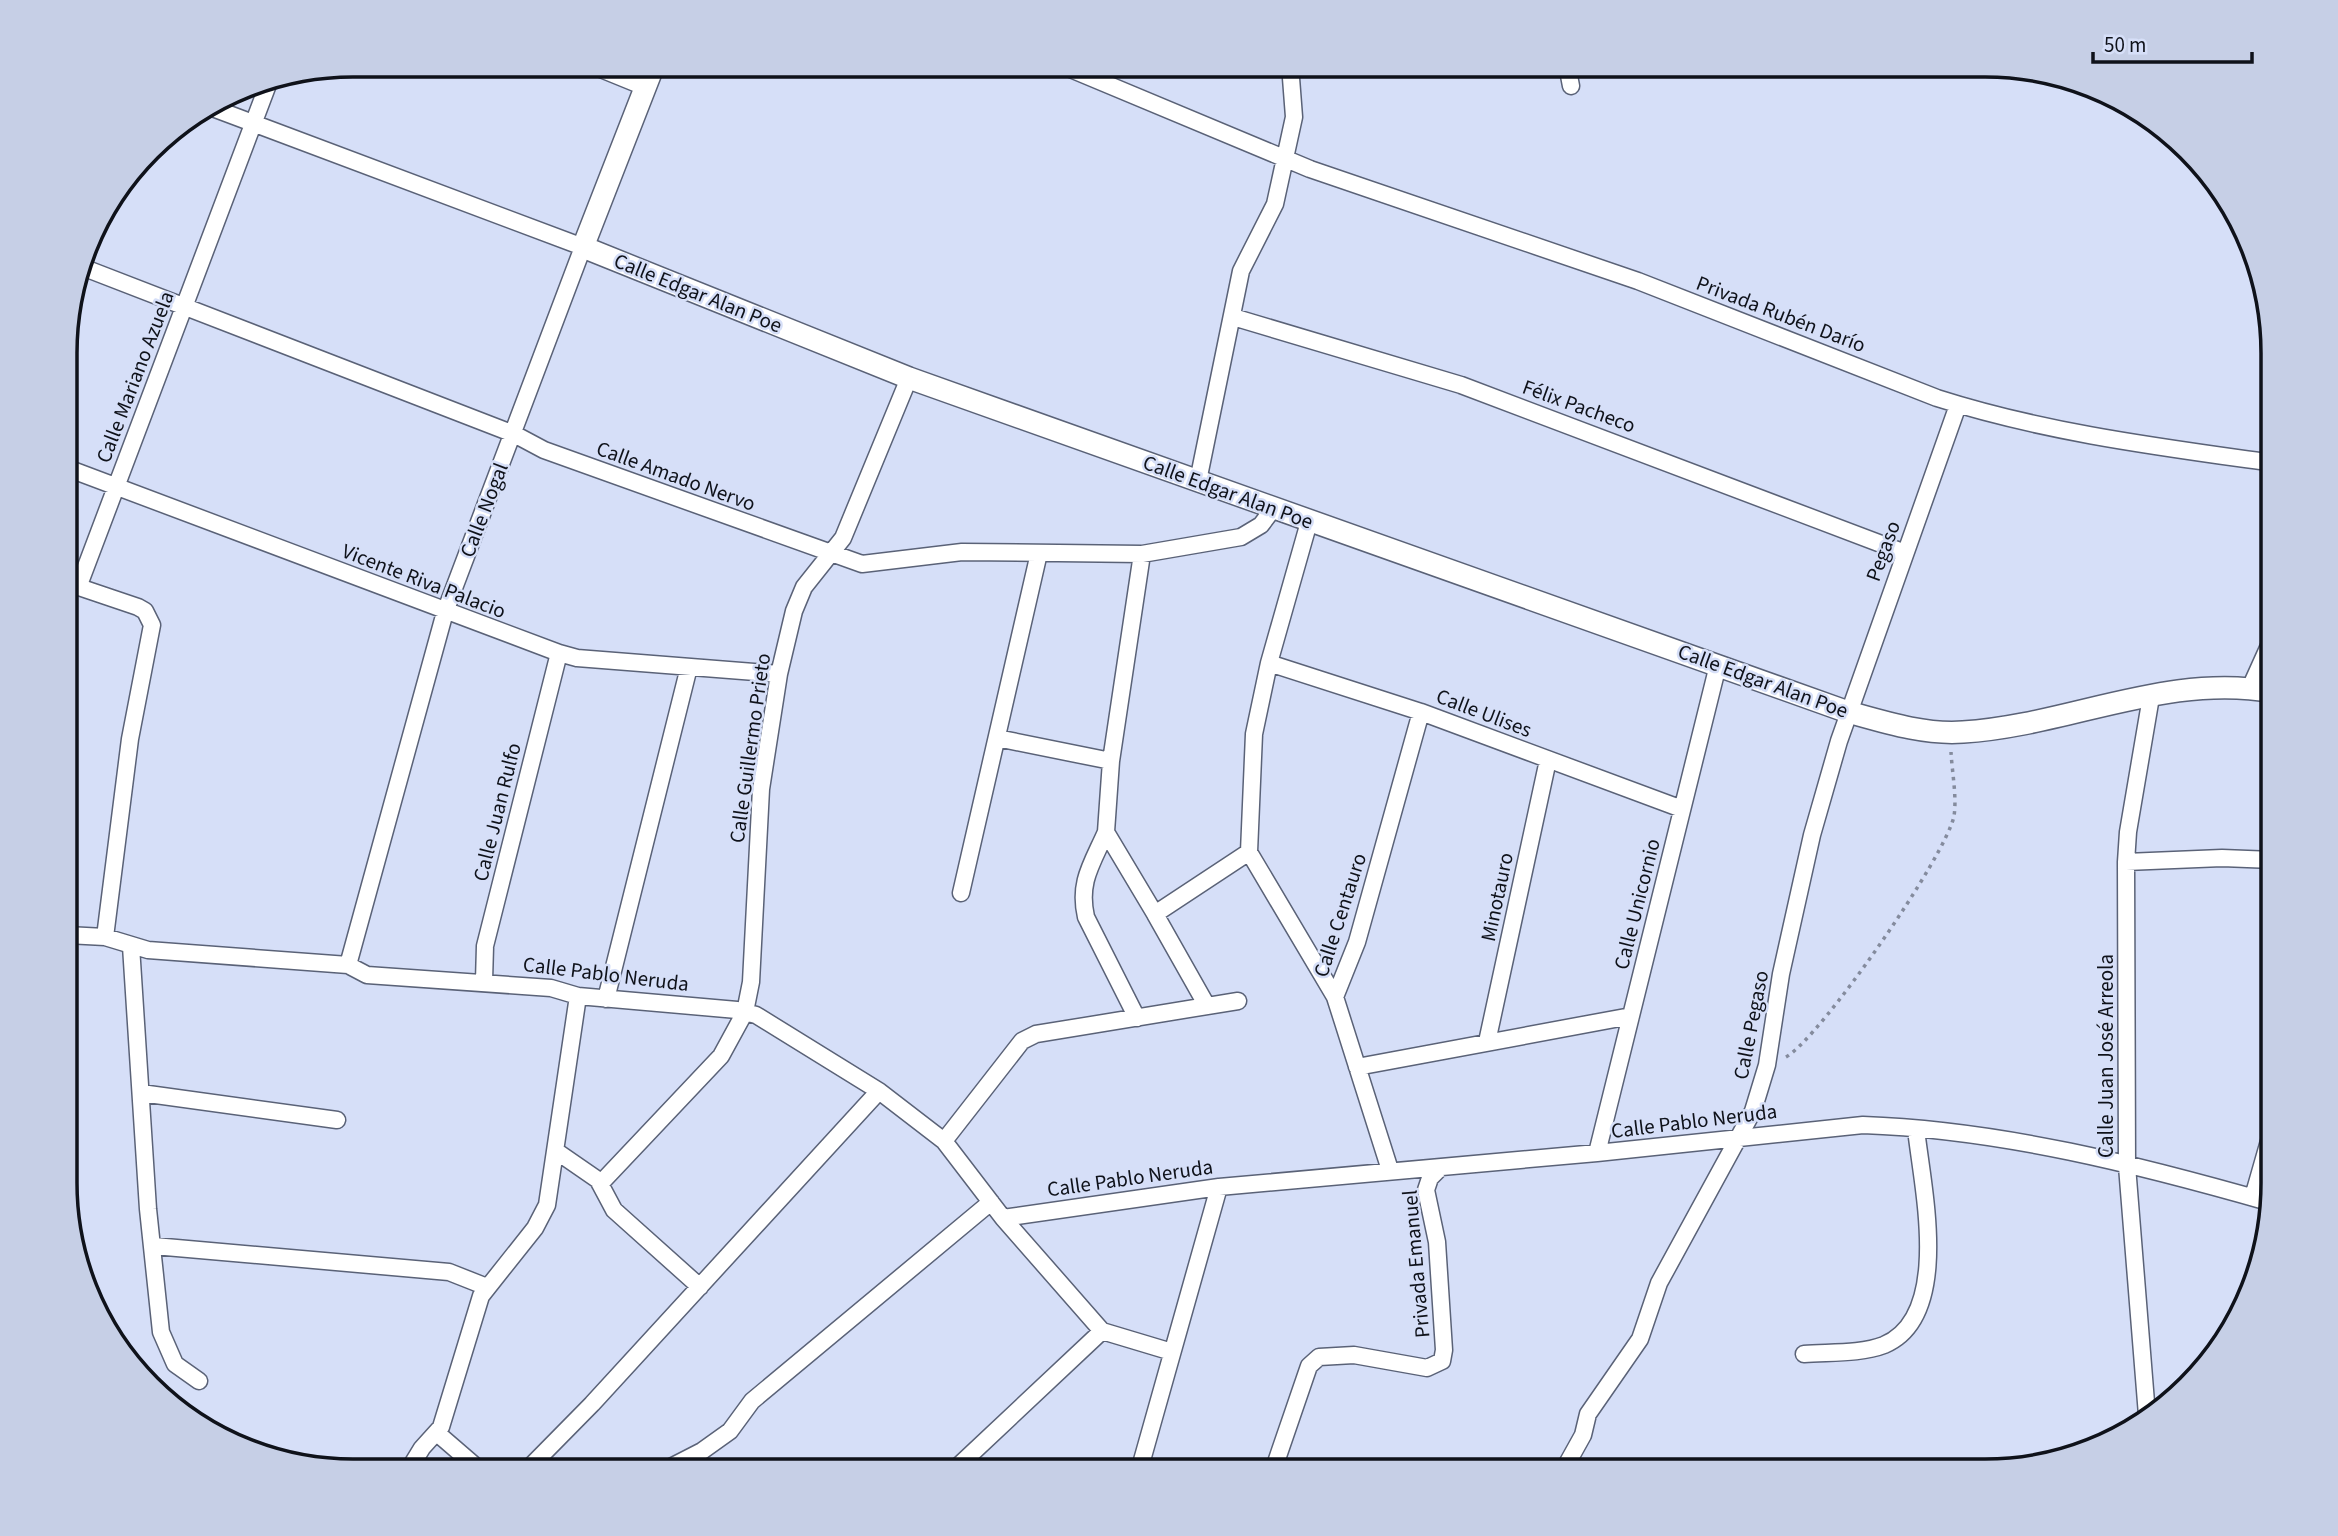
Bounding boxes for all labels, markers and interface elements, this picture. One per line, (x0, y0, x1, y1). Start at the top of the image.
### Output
scale bar (2093, 21, 2252, 65)
text: 50 m (2104, 30, 2146, 60)
street label: Calle Edgar Alan Poe (609, 246, 787, 340)
street label: Privada Rubén Darío (1692, 268, 1870, 360)
street label: Calle Mariano Azuela (88, 287, 182, 467)
street label: Félix Pacheco (1518, 372, 1640, 440)
street label: Calle Amado Nervo (592, 433, 760, 519)
street label: Calle Edgar Alan Poe (1139, 447, 1317, 537)
street label: Calle Nogal (452, 458, 516, 562)
street label: Pegaso (1858, 516, 1908, 586)
street label: Vicente Riva Palacio (338, 536, 510, 626)
street label: Calle Edgar Alan Poe (1674, 636, 1852, 726)
street label: Calle Guillermo Prieto (722, 651, 778, 845)
street label: Calle Ulises (1432, 681, 1536, 745)
street label: Calle Juan Rulfo (465, 740, 529, 884)
street label: Calle Unicornio (1606, 835, 1668, 973)
street label: Calle Centauro (1306, 849, 1374, 981)
street label: Minotauro (1473, 850, 1521, 944)
street label: Calle Pablo Neruda (521, 949, 691, 999)
street label: Calle Juan José Arreola (2091, 954, 2121, 1158)
street label: Calle Pegaso (1726, 968, 1776, 1082)
street label: Calle Pablo Neruda (1609, 1096, 1779, 1146)
street label: Calle Pablo Neruda (1045, 1152, 1215, 1204)
street label: Privada Emanuel (1395, 1189, 1437, 1339)

